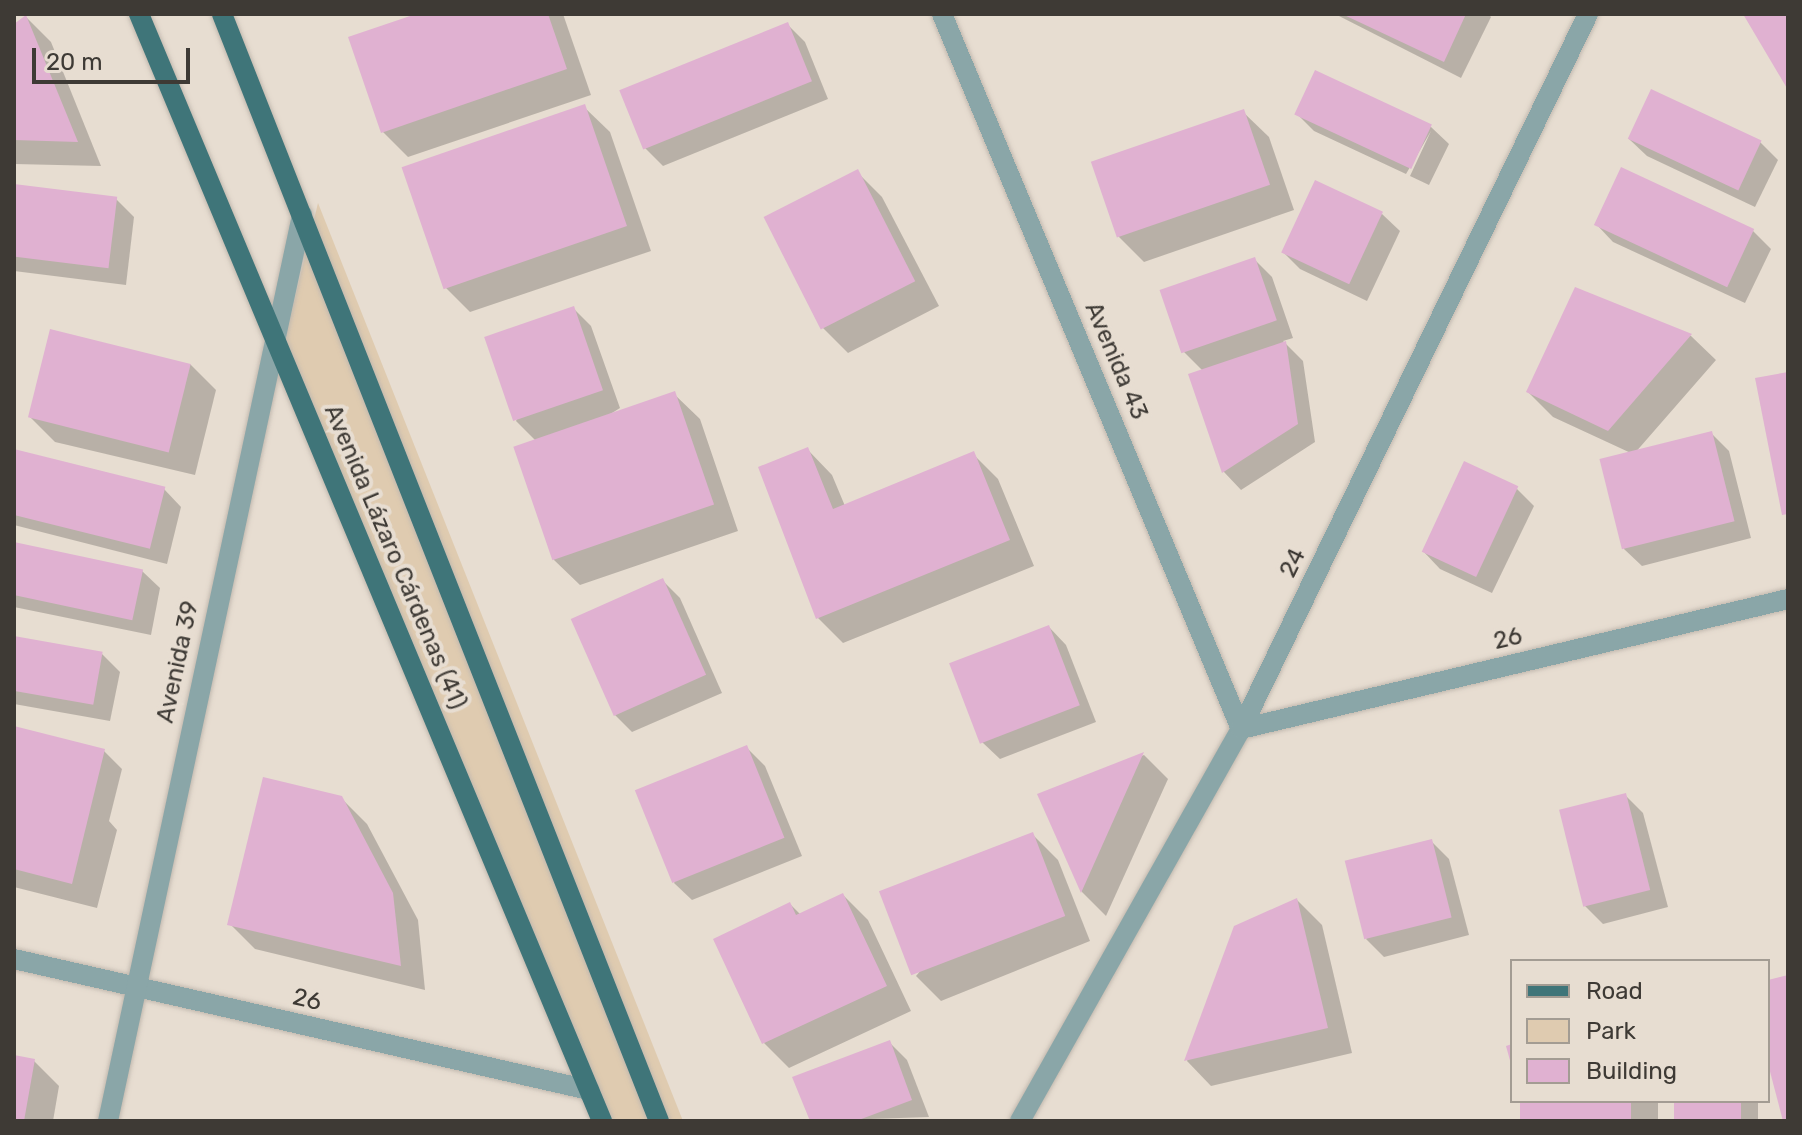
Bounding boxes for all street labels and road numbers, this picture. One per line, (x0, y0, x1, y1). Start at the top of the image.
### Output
street label: Avenida 43 (1078, 298, 1154, 424)
street label: Avenida Lázaro Cárdenas (41) (318, 400, 472, 714)
street label: 24 (1274, 544, 1312, 582)
street label: Avenida 39 (151, 598, 205, 726)
street label: 26 (1491, 622, 1525, 656)
street label: 26 (290, 983, 324, 1017)

